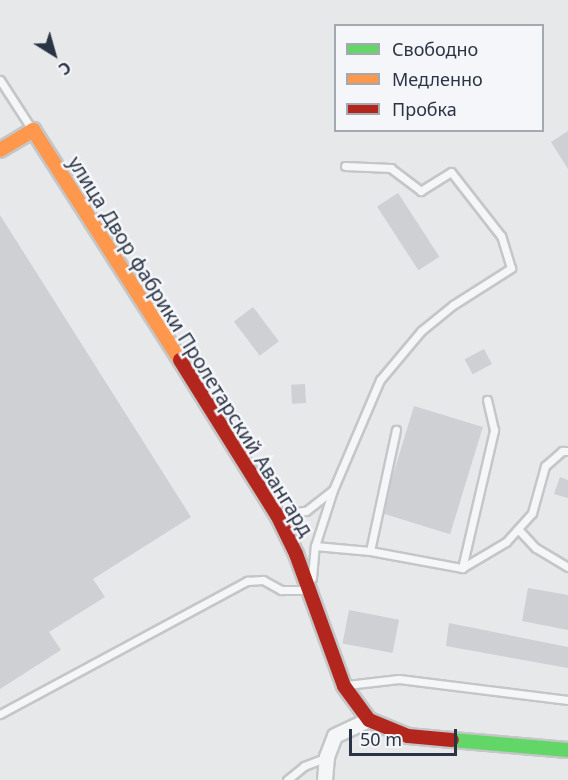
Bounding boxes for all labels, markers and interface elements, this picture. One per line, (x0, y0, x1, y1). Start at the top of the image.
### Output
north arrow (24, 24, 84, 84)
legend (334, 24, 544, 132)
text: Свободно (392, 37, 478, 61)
text: С (54, 56, 76, 80)
text: Медленно (392, 67, 483, 91)
text: Пробка (392, 97, 457, 121)
street label: улица Двор фабрики Пролетарский Авангард (63, 152, 319, 540)
scale bar (352, 717, 460, 755)
text: 50 m (360, 727, 402, 751)

